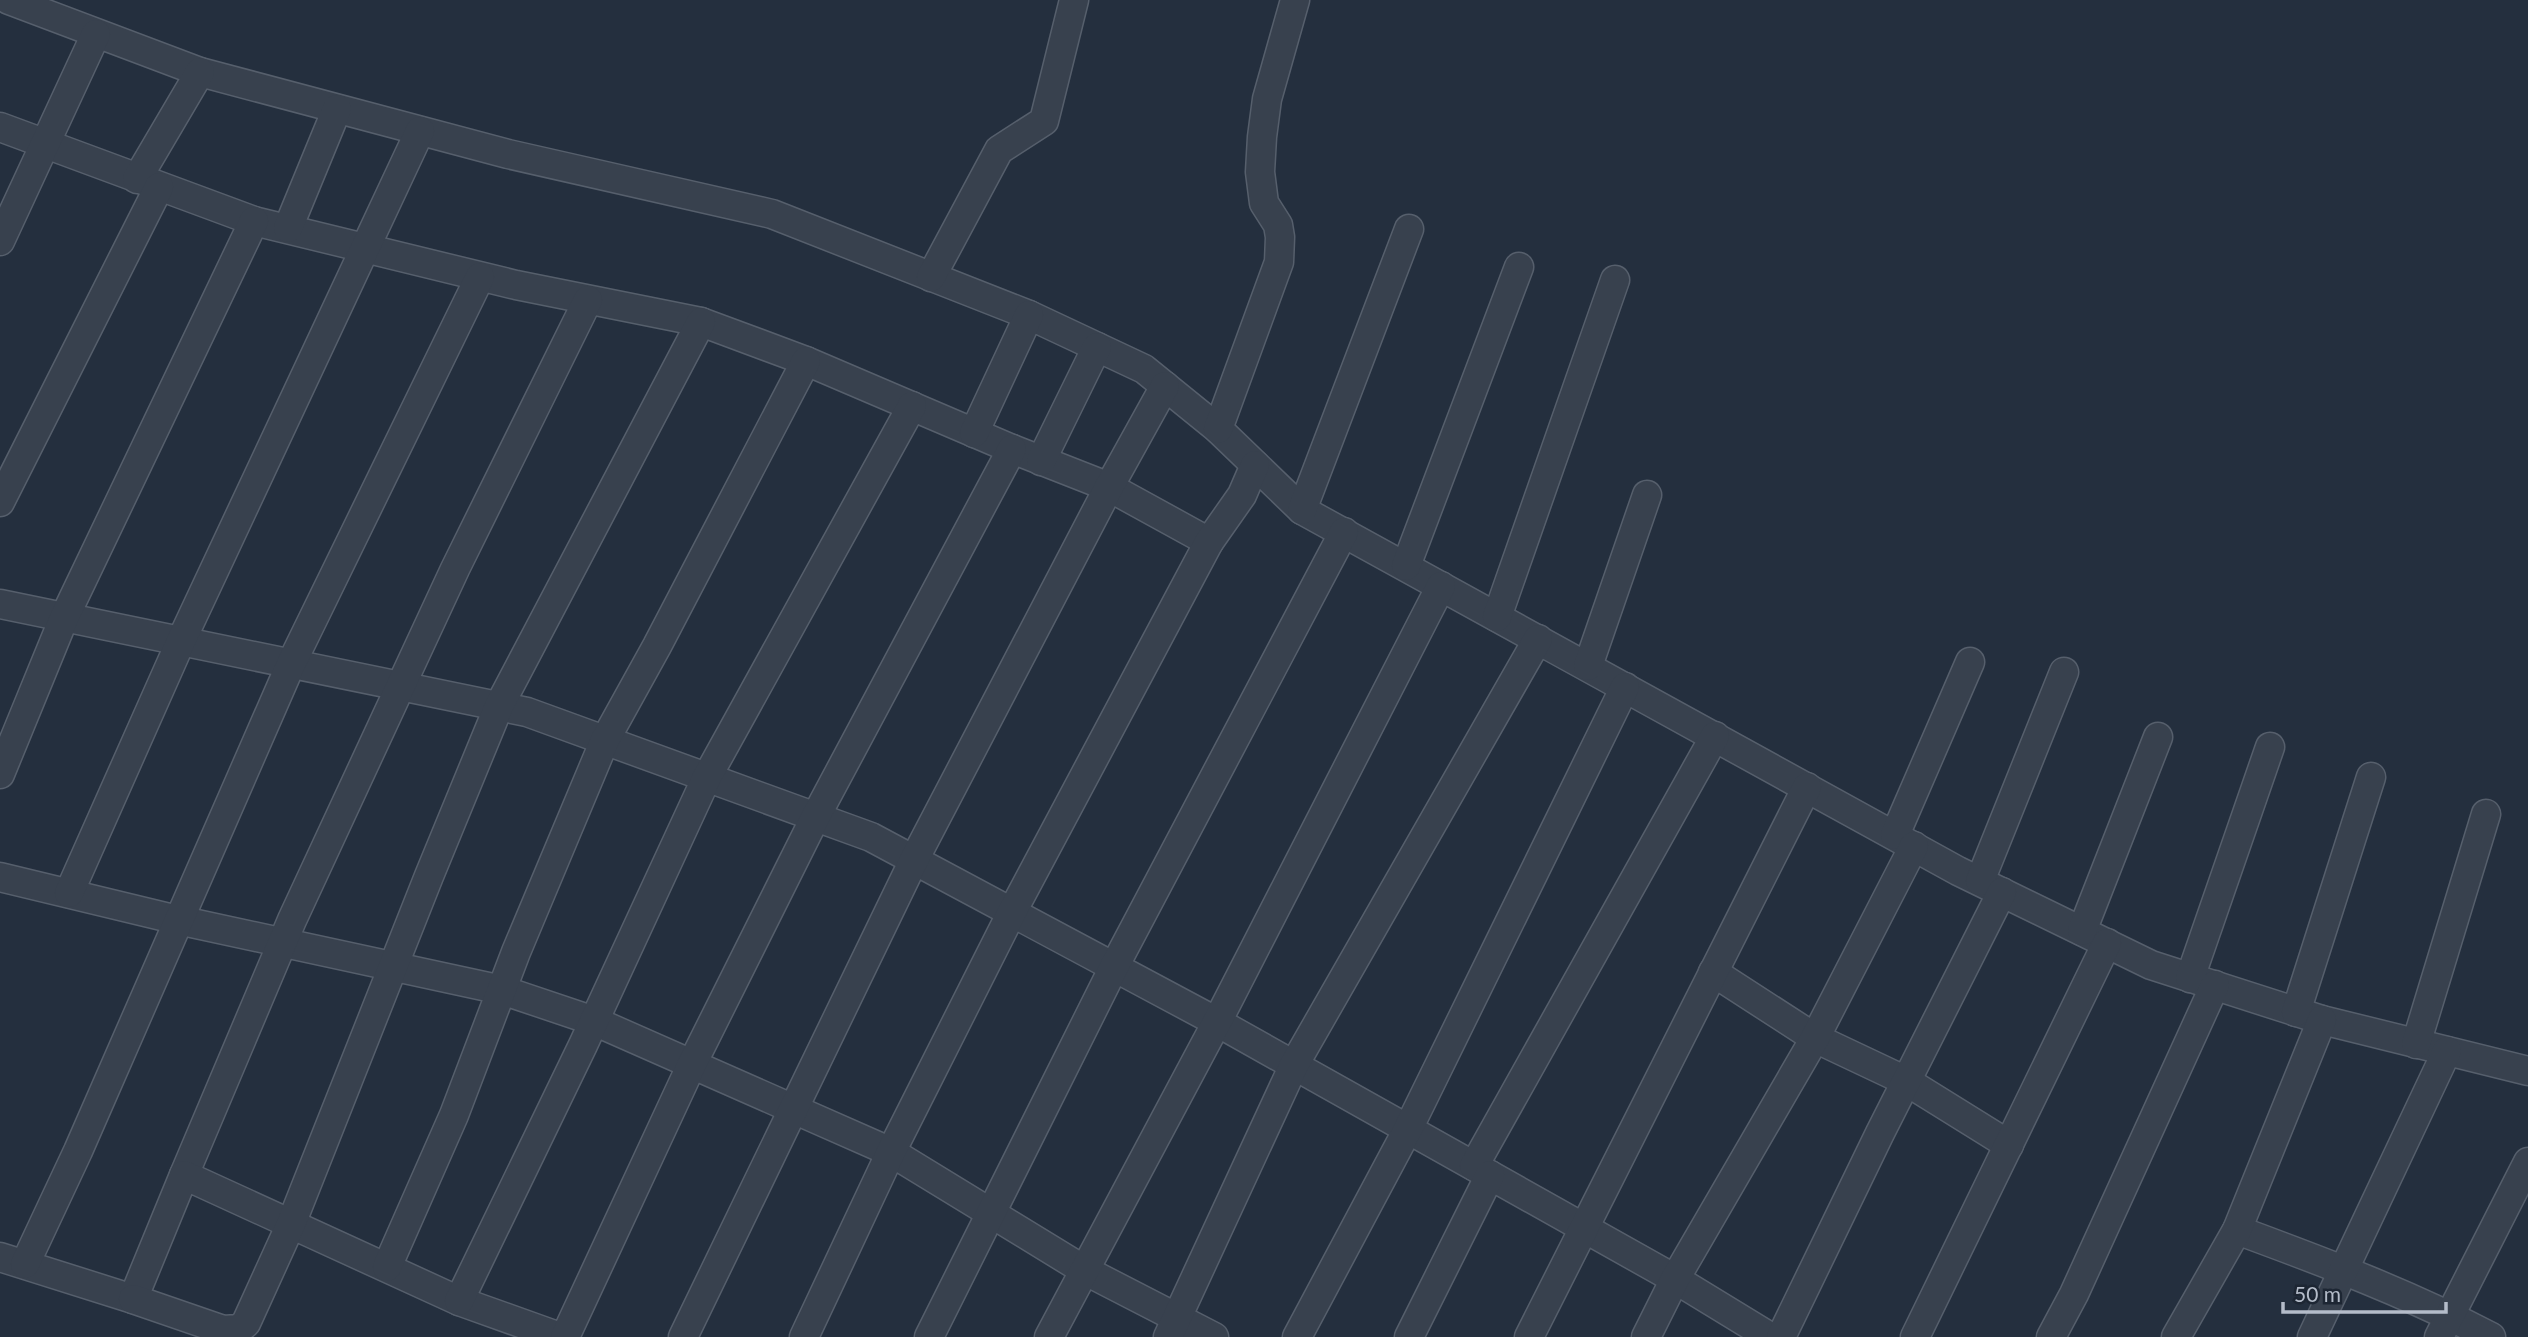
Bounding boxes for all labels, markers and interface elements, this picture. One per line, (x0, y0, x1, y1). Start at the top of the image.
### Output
scale bar (2283, 1270, 2446, 1314)
text: 50 m (2294, 1281, 2341, 1306)

